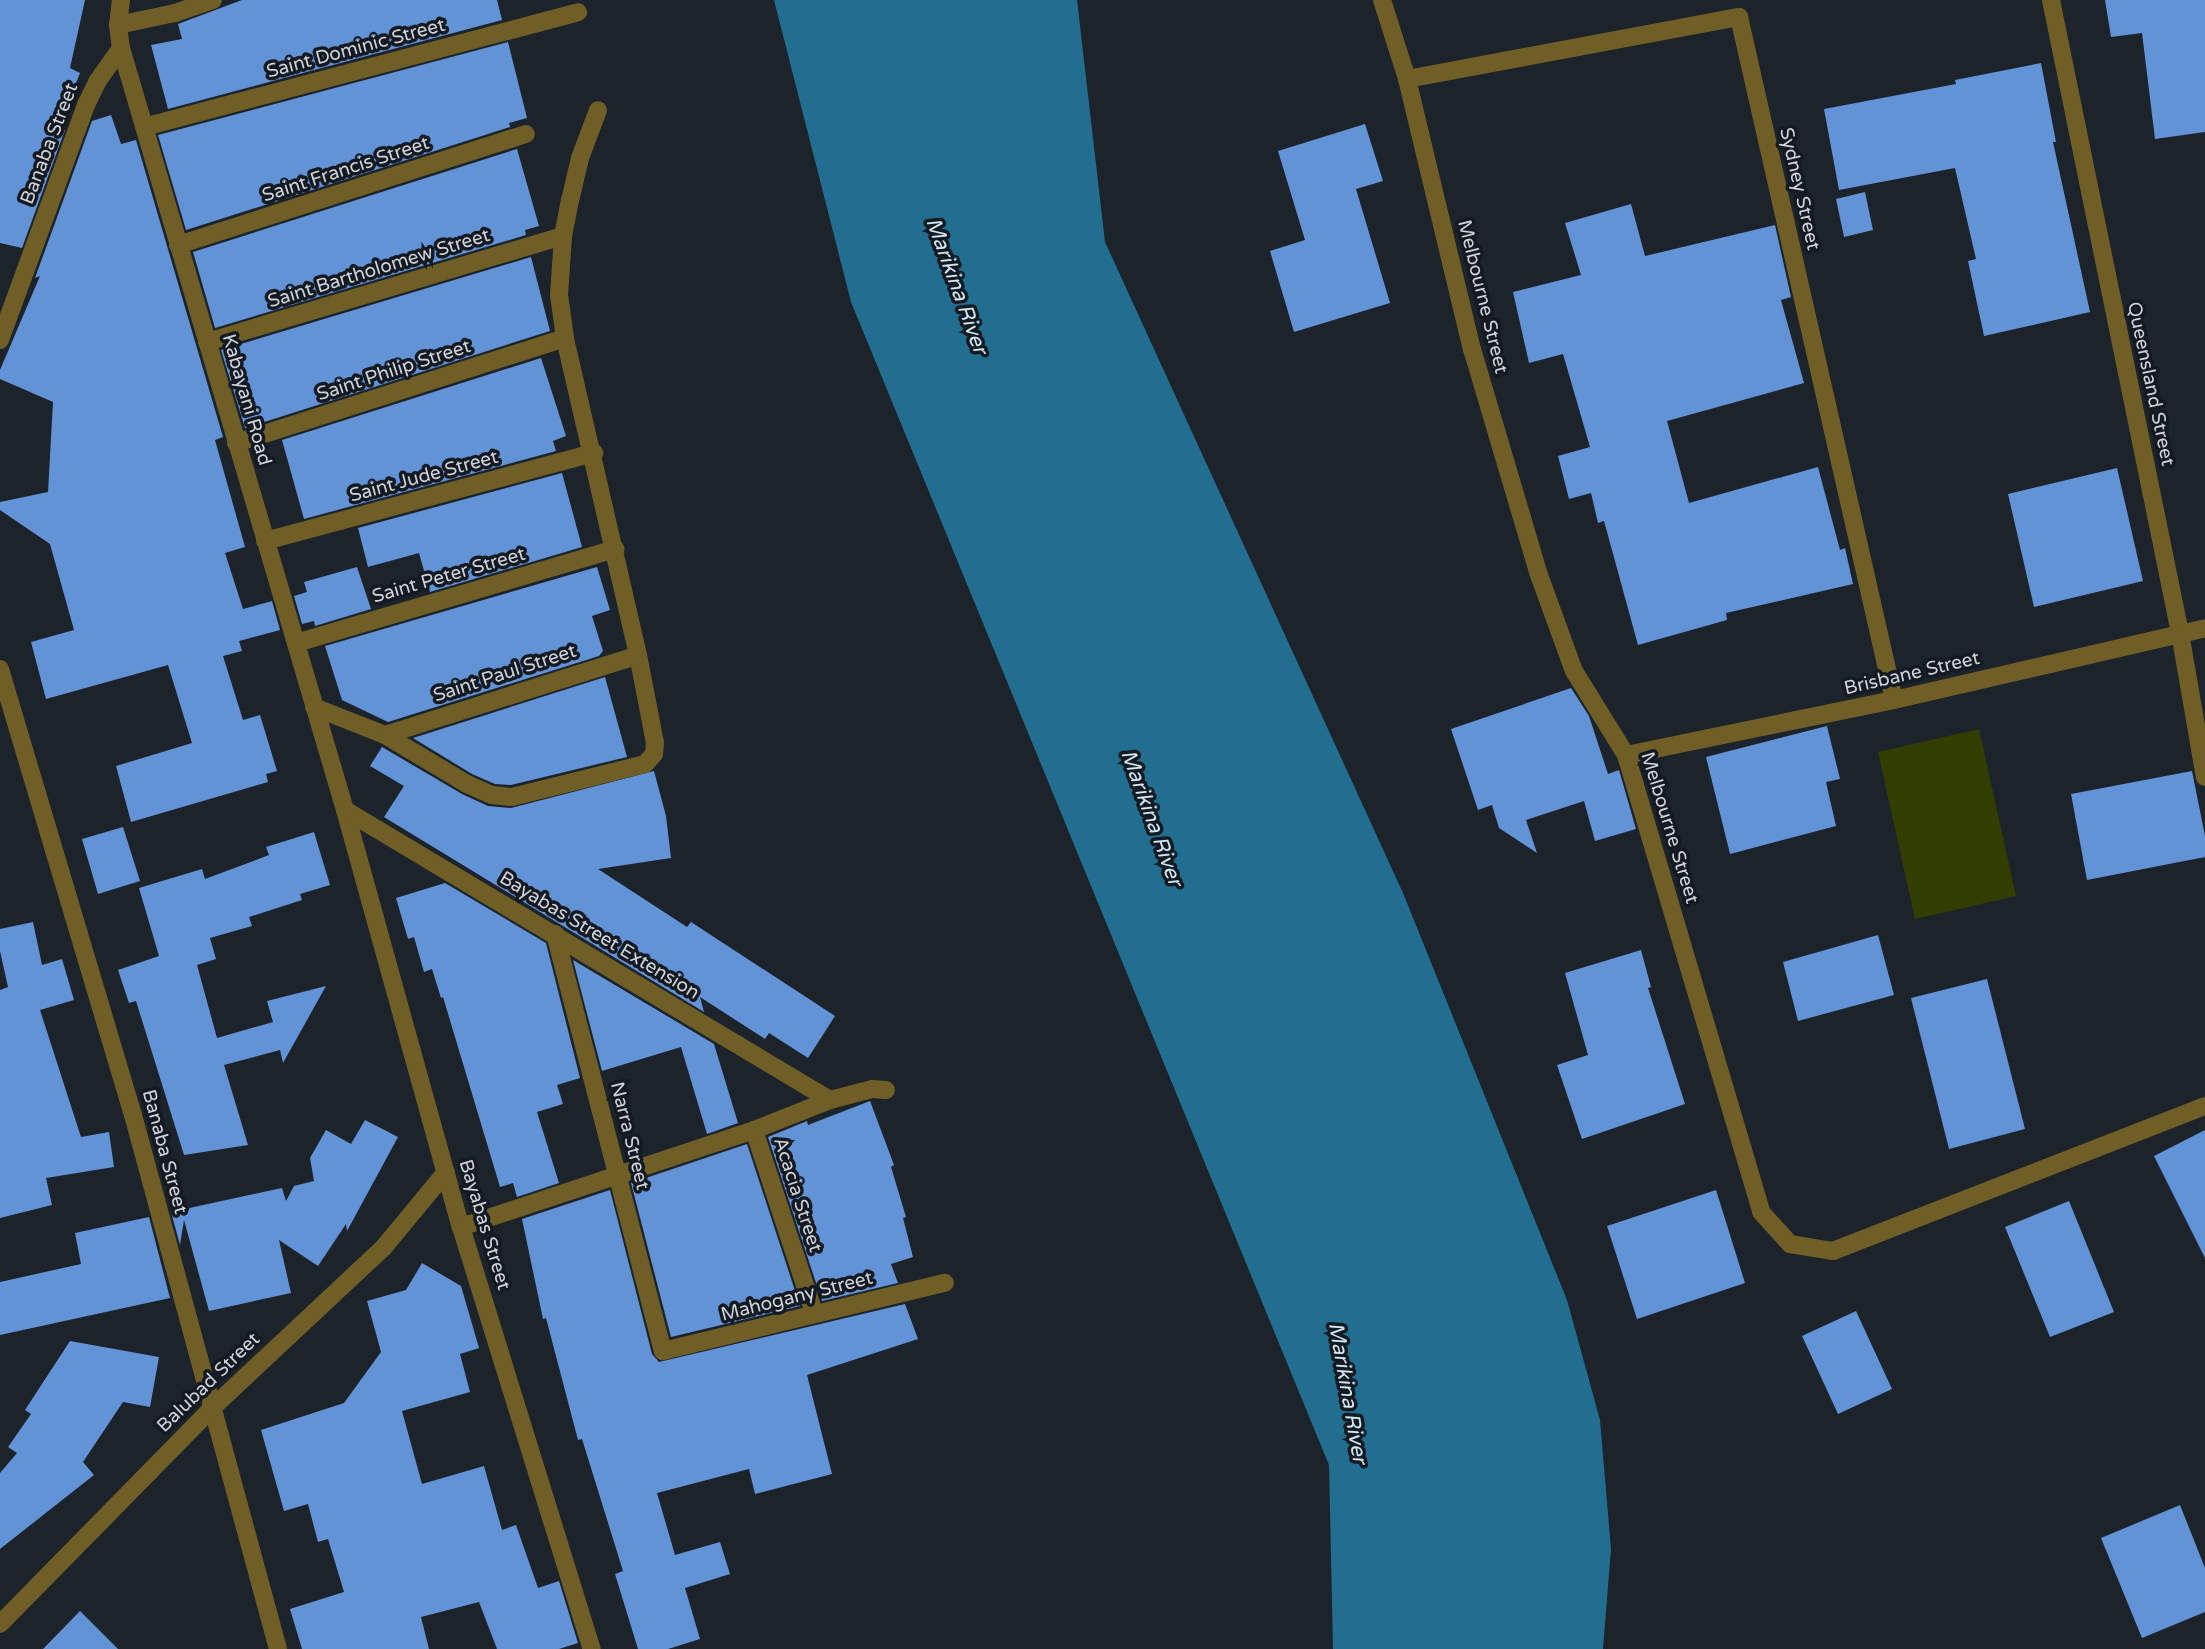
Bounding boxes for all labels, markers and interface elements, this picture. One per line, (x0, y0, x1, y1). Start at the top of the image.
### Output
street label: Saint Dominic Street (264, 14, 448, 84)
street label: Banaba Street (16, 80, 84, 208)
street label: Sydney Street (1774, 126, 1824, 252)
street label: Saint Francis Street (260, 132, 432, 208)
water label: Marikina River (920, 214, 992, 358)
street label: Melbourne Street (1452, 218, 1512, 376)
street label: Saint Bartholomew Street (265, 224, 493, 314)
street label: Queensland Street (2121, 300, 2179, 468)
street label: Kabayani Road (216, 332, 276, 468)
street label: Saint Philip Street (314, 335, 474, 407)
street label: Saint Jude Street (347, 446, 501, 508)
street label: Saint Peter Street (370, 543, 528, 609)
street label: Saint Paul Street (431, 640, 579, 708)
street label: Brisbane Street (1842, 647, 1982, 701)
water label: Marikina River (1115, 746, 1187, 890)
street label: Melbourne Street (1635, 749, 1703, 907)
street label: Bayabas Street Extension (495, 867, 703, 1005)
street label: Narra Street (605, 1080, 653, 1192)
street label: Banaba Street (136, 1087, 192, 1217)
street label: Acacia Street (768, 1135, 826, 1255)
street label: Bayabas Street (453, 1157, 515, 1293)
street label: Mahogany Street (719, 1267, 875, 1327)
water label: Marikina River (1322, 1320, 1372, 1466)
street label: Balubad Street (153, 1328, 265, 1438)

